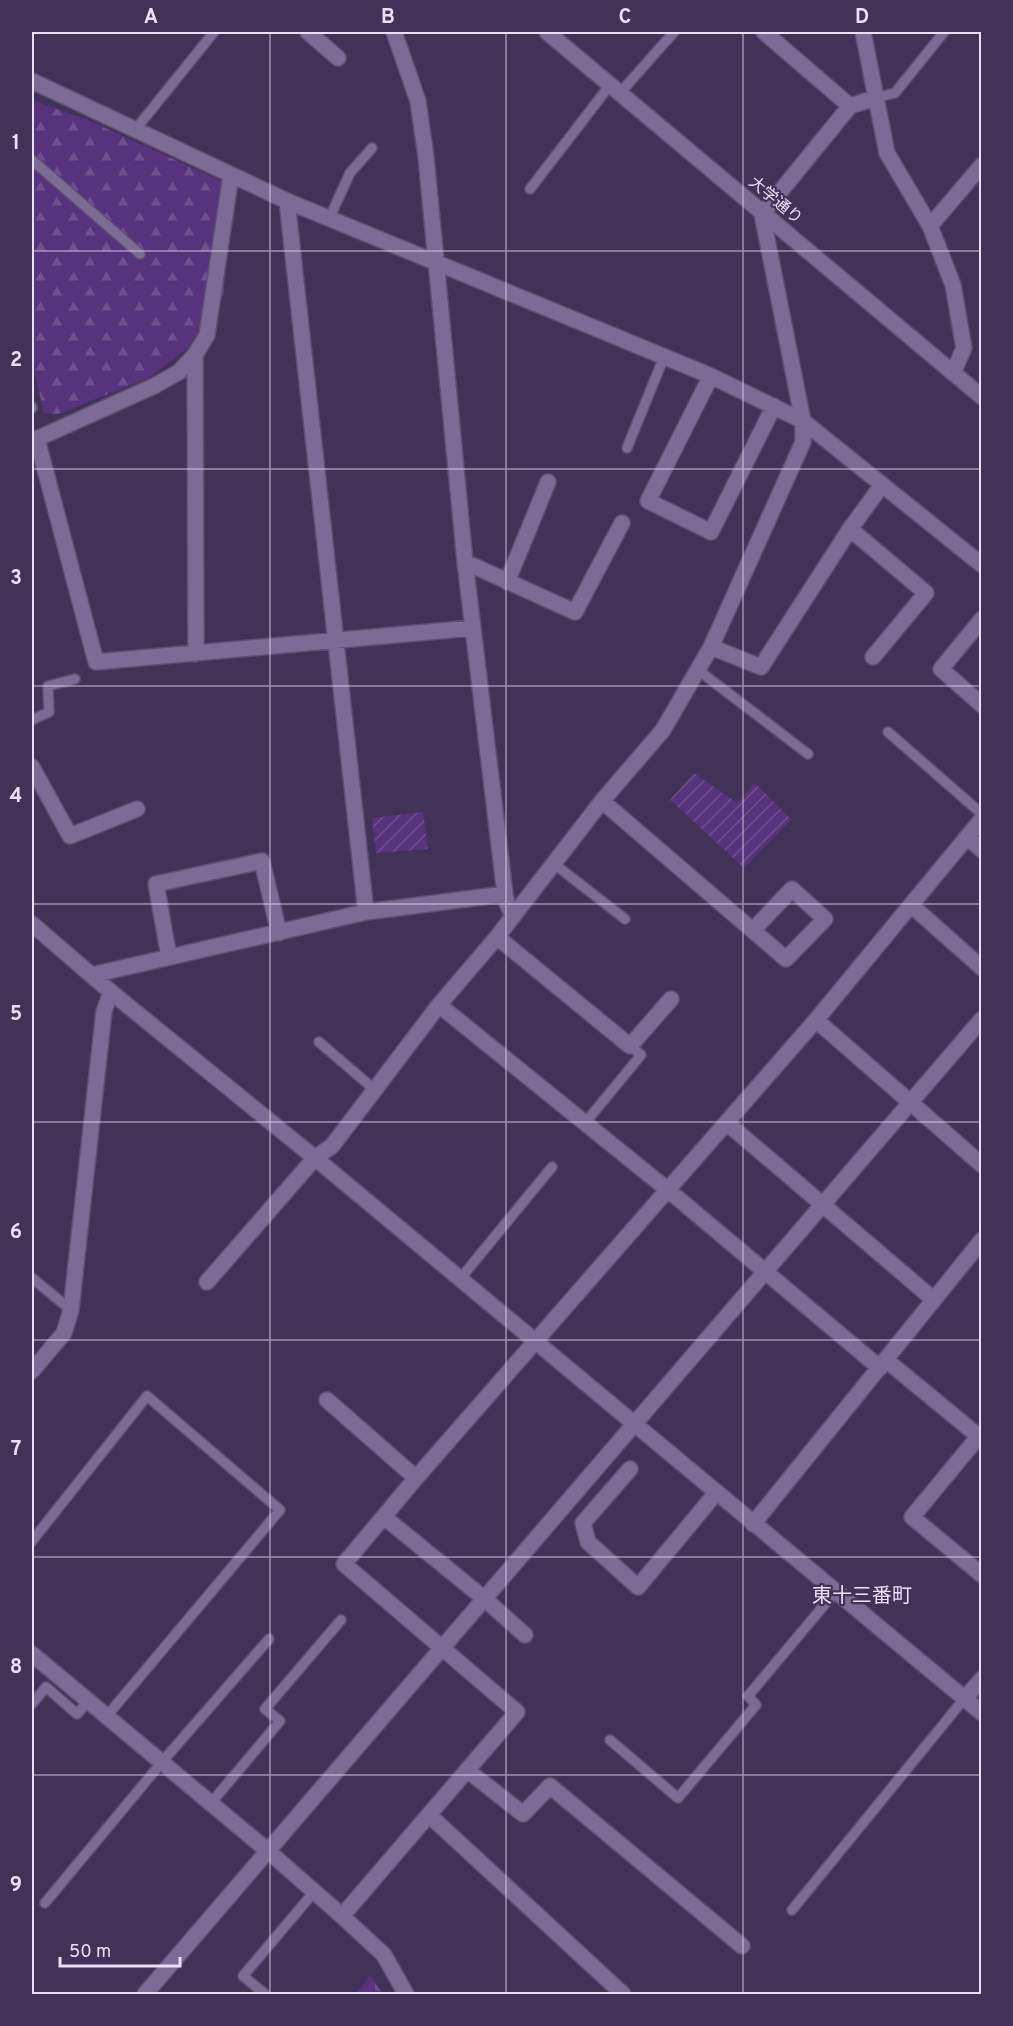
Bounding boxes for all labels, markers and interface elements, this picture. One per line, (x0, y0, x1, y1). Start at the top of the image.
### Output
text: A (144, 5, 158, 31)
text: B (381, 5, 395, 31)
text: C (619, 5, 631, 31)
text: D (855, 5, 869, 31)
text: 1 (12, 131, 20, 157)
street label: 大学通り (744, 173, 806, 229)
text: 2 (10, 348, 22, 374)
text: 3 (10, 566, 22, 592)
text: 4 (10, 784, 22, 810)
text: 5 (10, 1002, 22, 1028)
text: 6 (10, 1220, 22, 1246)
text: 7 (11, 1437, 21, 1463)
district label: 東十三番町 (812, 1584, 912, 1610)
text: 8 (10, 1655, 22, 1681)
text: 9 (10, 1873, 22, 1899)
scale bar (60, 1930, 180, 1968)
text: 50 m (69, 1941, 111, 1964)

